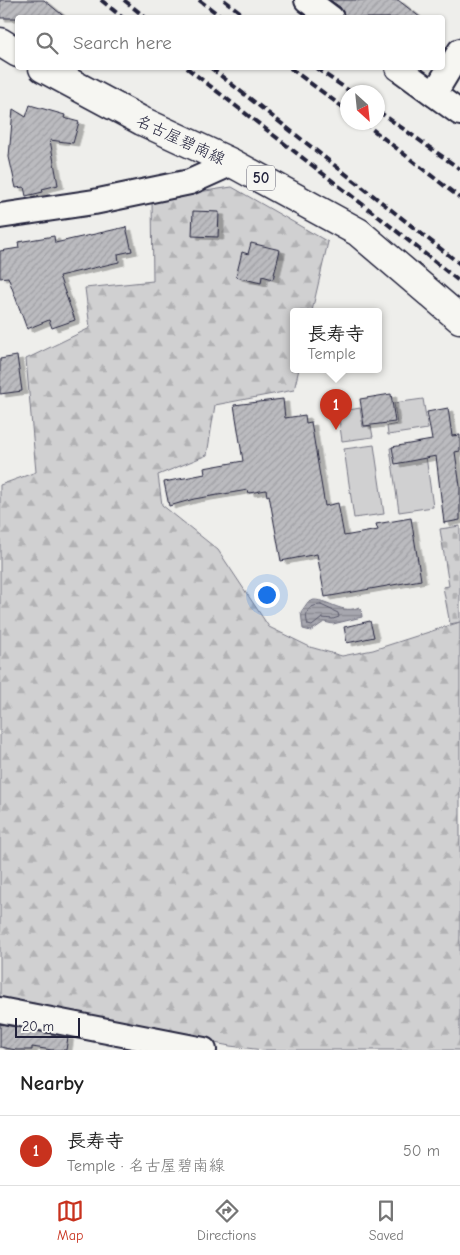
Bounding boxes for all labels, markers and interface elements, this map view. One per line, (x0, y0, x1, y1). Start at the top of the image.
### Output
search box (15, 15, 445, 70)
icon: search (33, 29, 61, 57)
text: Search here (73, 32, 172, 54)
north arrow (340, 85, 385, 130)
street label: 名古屋碧南線 (133, 111, 228, 168)
road number: 50 (247, 166, 275, 190)
popup (290, 308, 382, 373)
text: 長寿寺 (307, 323, 365, 345)
text: Temple (307, 345, 356, 363)
pin: 1 (320, 389, 352, 430)
your location (254, 582, 280, 608)
scale bar (15, 1015, 80, 1038)
text: 20 m (22, 1018, 54, 1035)
text: Nearby (20, 1071, 84, 1095)
text: 長寿寺 (67, 1130, 124, 1152)
text: 1 (33, 1142, 39, 1160)
text: 50 m (403, 1142, 440, 1160)
text: Temple · 名古屋碧南線 (67, 1157, 225, 1175)
tab: Map (56, 1197, 84, 1244)
tab: Directions (197, 1197, 256, 1244)
tab: Saved (369, 1197, 404, 1244)

